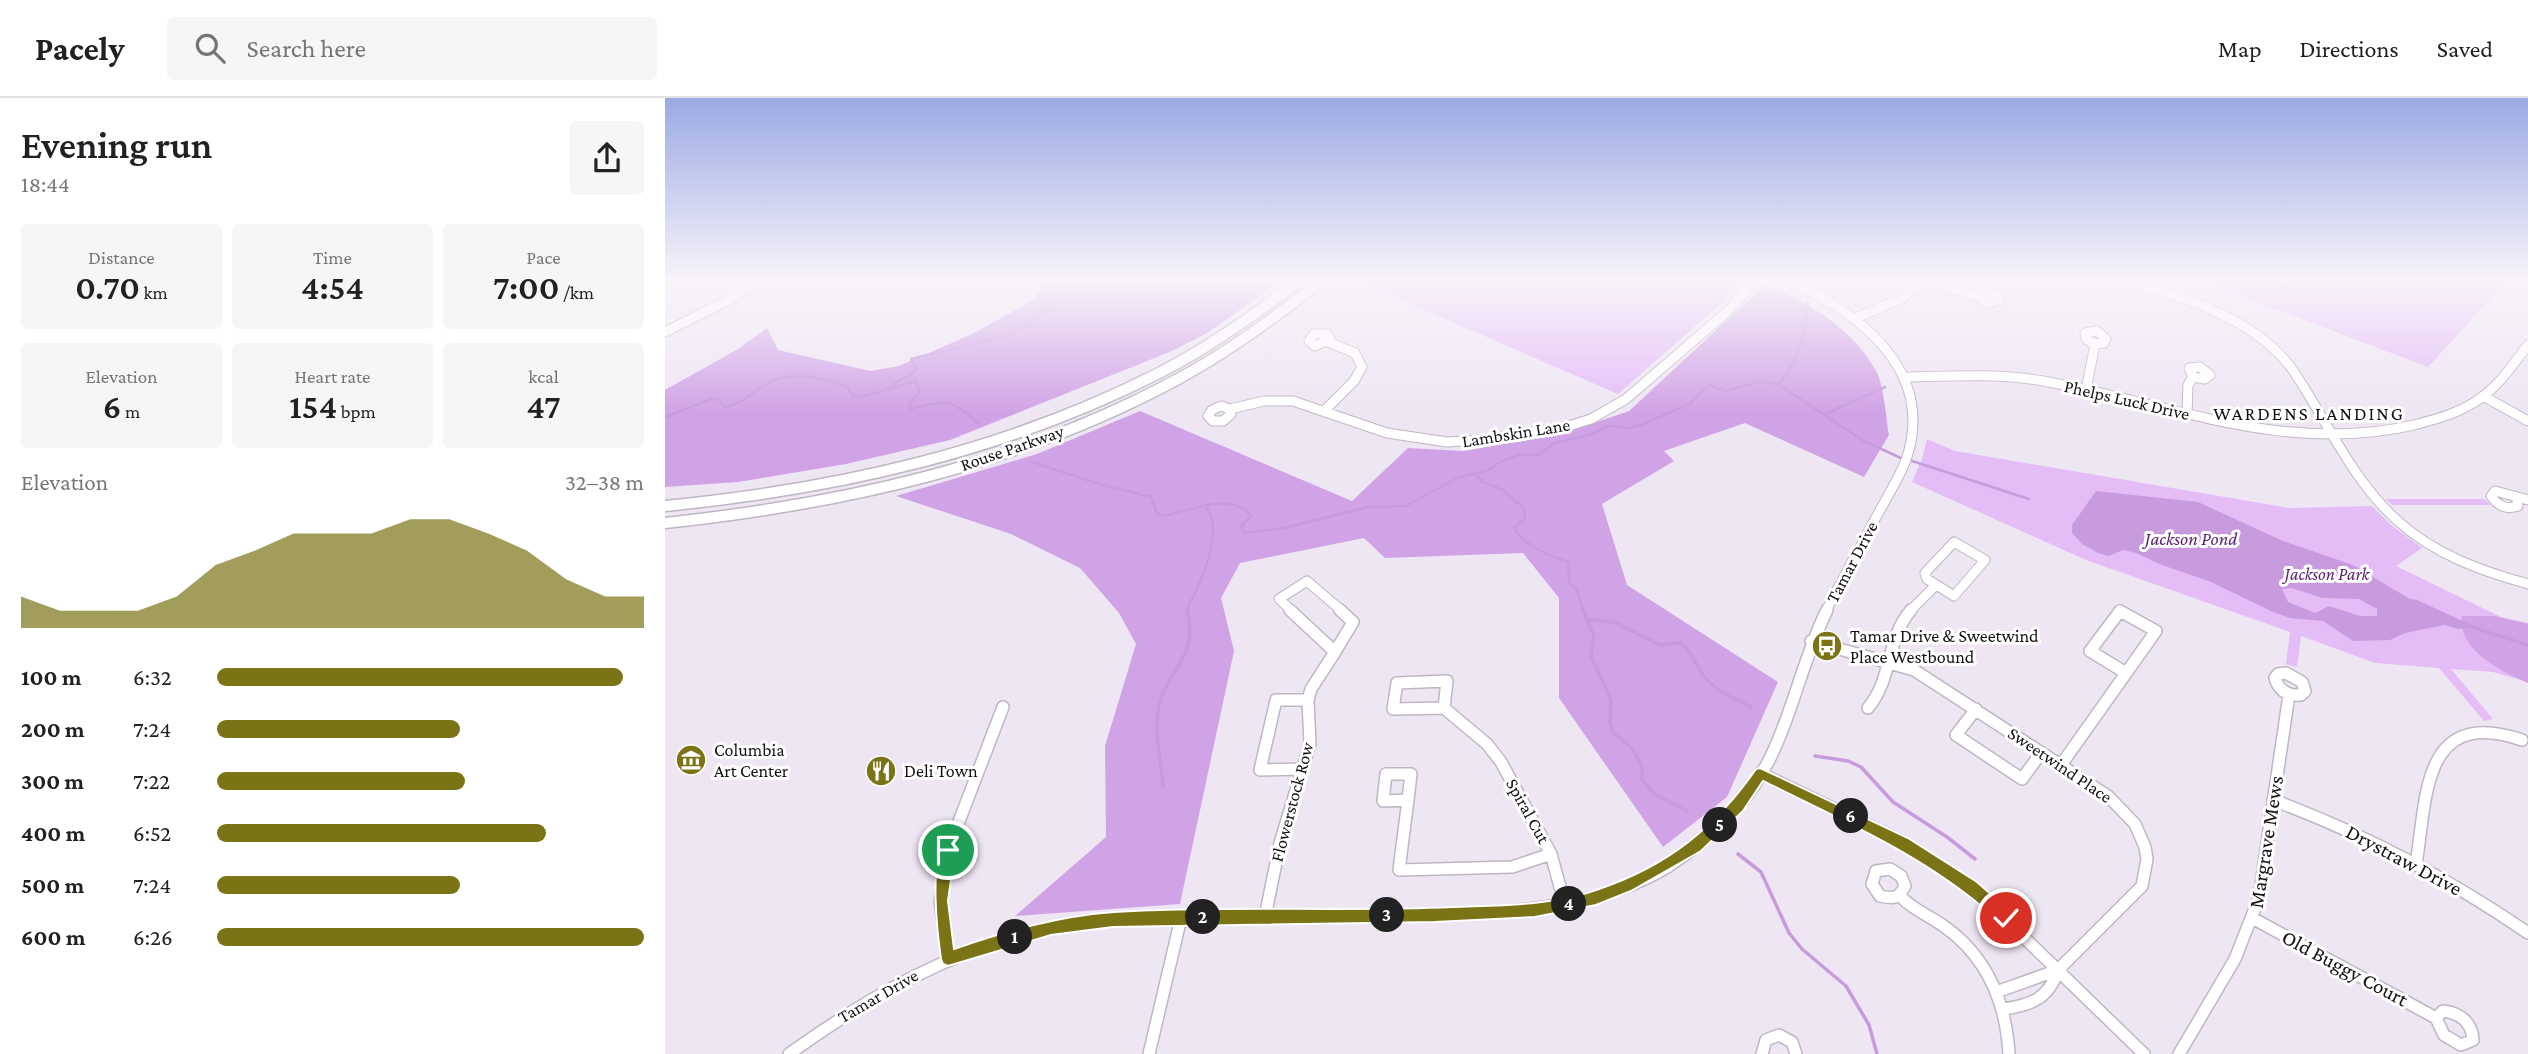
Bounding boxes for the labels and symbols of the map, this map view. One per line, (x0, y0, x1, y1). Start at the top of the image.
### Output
street label: Phelps Luck Drive (2062, 376, 2192, 424)
district label: WARDENS LANDING (2213, 403, 2405, 424)
street label: Lambskin Lane (1460, 415, 1572, 451)
street label: Rouse Parkway (958, 421, 1067, 475)
street label: Tamar Drive (1822, 518, 1882, 606)
water label: Jackson Pond (2142, 528, 2238, 549)
park label: Jackson Park (2282, 564, 2371, 584)
place label: Tamar Drive & Sweetwind Place Westbound (1850, 626, 2039, 667)
bus stop icon: Tamar Drive & Sweetwind Place Westbound (1810, 629, 1844, 663)
street label: Sweetwind Place (2004, 723, 2116, 807)
street label: Flowerstock Row (1266, 739, 1318, 864)
place label: Columbia Art Center (714, 740, 789, 781)
museum icon: Columbia Art Center (674, 743, 708, 777)
restaurant icon: Deli Town (864, 754, 898, 788)
place label: Deli Town (904, 761, 978, 781)
street label: Margrave Mews (2244, 774, 2288, 910)
street label: Spiral Cut (1502, 775, 1554, 848)
pin: 6 (1833, 798, 1869, 834)
pin: 5 (1703, 808, 1737, 842)
street label: Drystraw Drive (2342, 819, 2466, 901)
pin (918, 820, 978, 880)
pin: 4 (1551, 886, 1587, 922)
pin (1976, 888, 2036, 948)
pin: 3 (1369, 898, 1405, 932)
pin: 2 (1185, 900, 1221, 934)
pin: 1 (997, 920, 1033, 954)
street label: Old Buggy Court (2278, 925, 2413, 1012)
street label: Tamar Drive (834, 965, 922, 1027)

